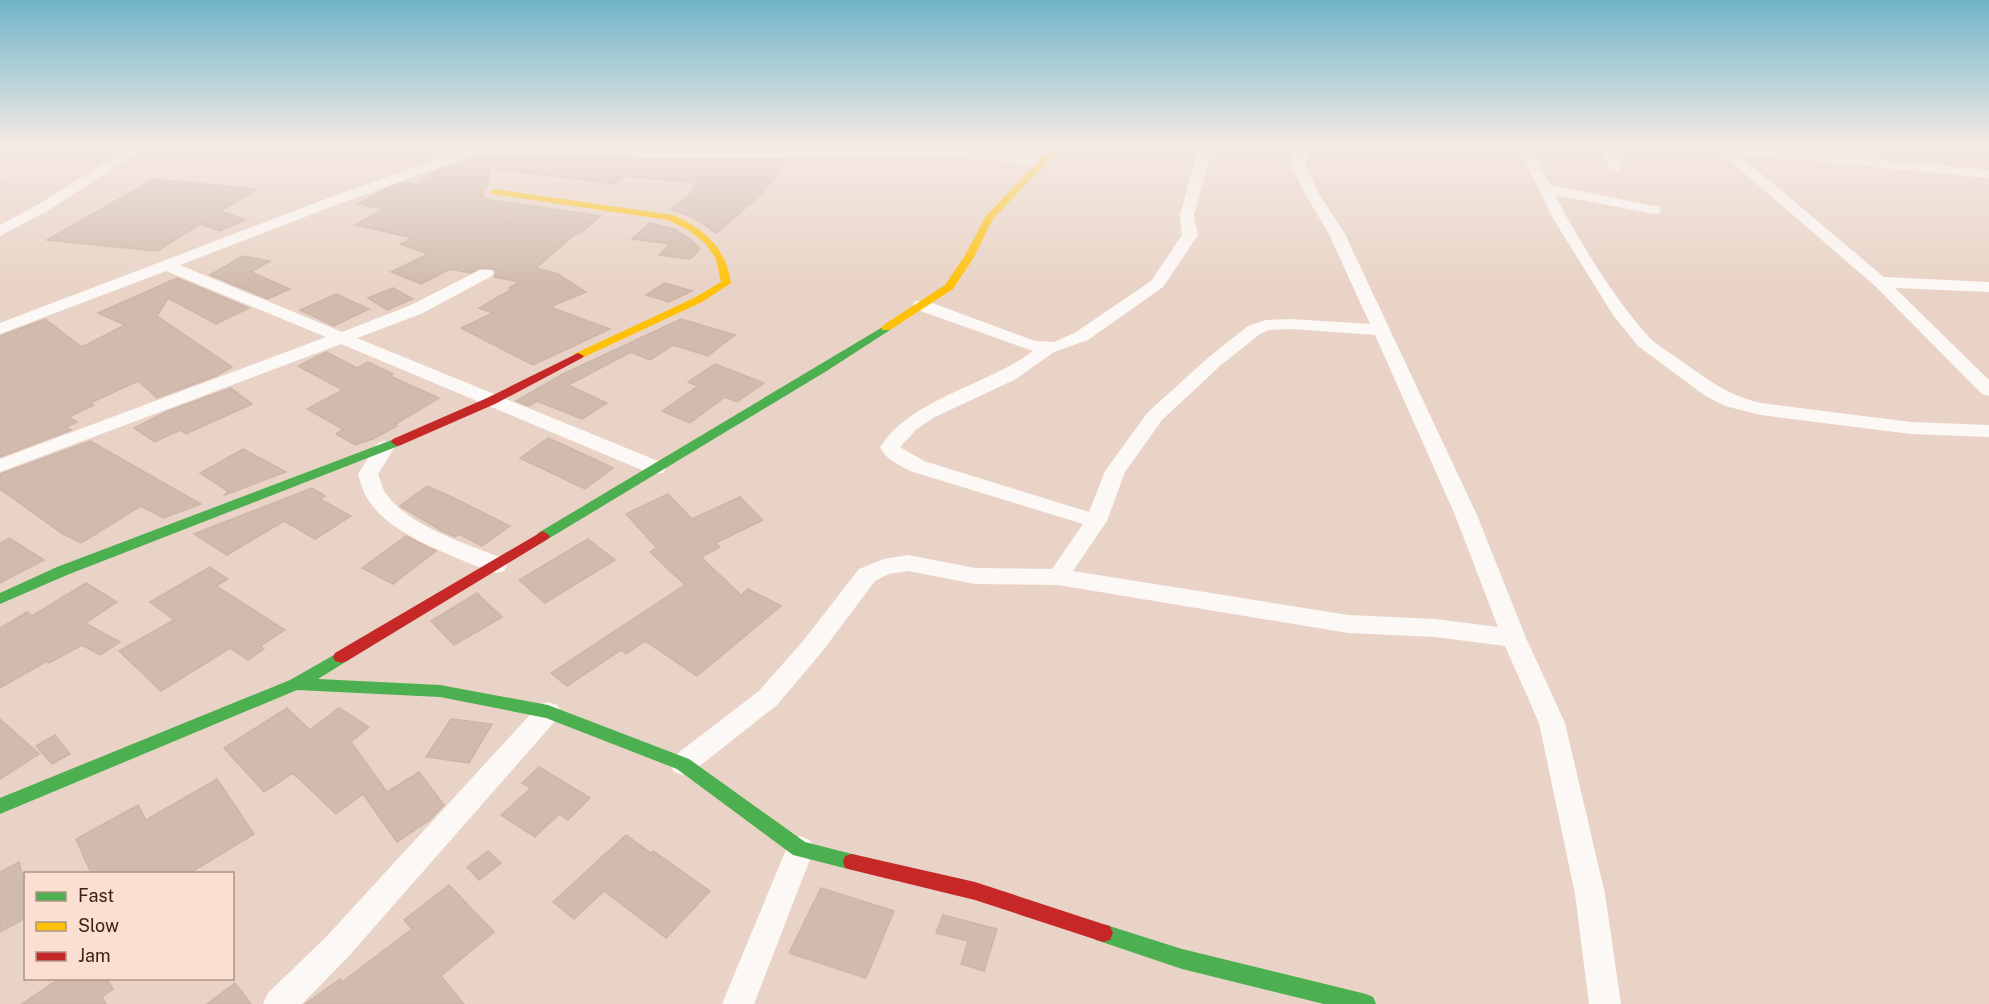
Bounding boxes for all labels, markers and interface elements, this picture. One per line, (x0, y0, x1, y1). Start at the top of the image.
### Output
legend (24, 872, 234, 980)
text: Fast (78, 885, 114, 906)
text: Slow (78, 915, 119, 936)
text: Jam (78, 945, 111, 966)

